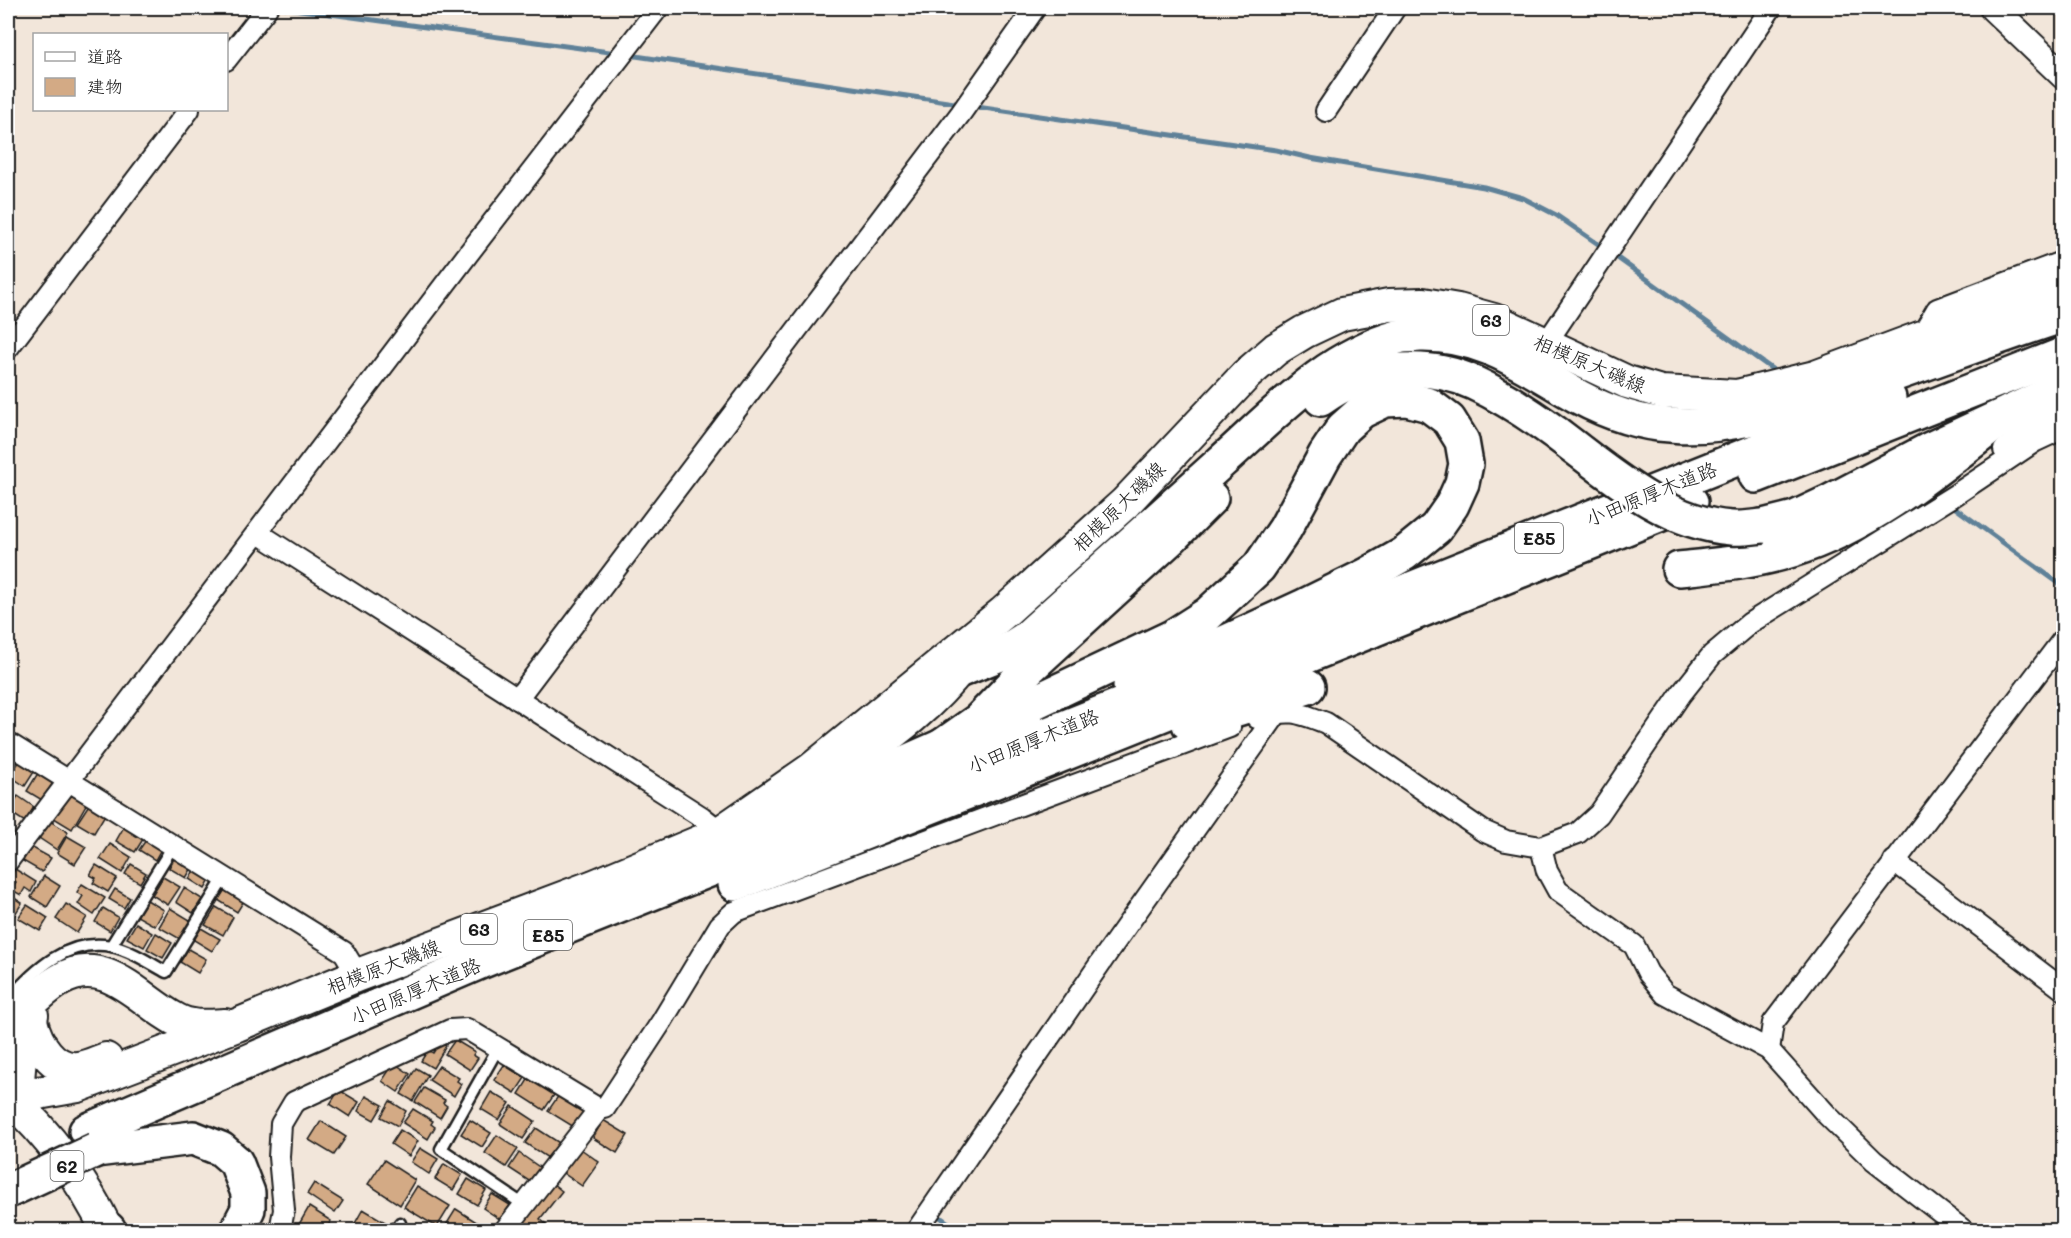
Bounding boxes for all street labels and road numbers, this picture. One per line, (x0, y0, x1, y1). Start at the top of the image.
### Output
road number: 63 (1473, 305, 1509, 335)
street label: 相模原大磯線 (1530, 328, 1650, 398)
street label: 相模原大磯線 (1066, 455, 1170, 557)
street label: 小田原厚木道路 (1581, 455, 1721, 531)
road number: E85 (1515, 523, 1563, 553)
street label: 小田原厚木道路 (963, 702, 1103, 778)
road number: 63 (461, 914, 497, 944)
road number: E85 (524, 920, 572, 950)
street label: 相模原大磯線 (322, 932, 444, 1000)
street label: 小田原厚木道路 (345, 951, 485, 1029)
road number: 62 (50, 1151, 84, 1181)

